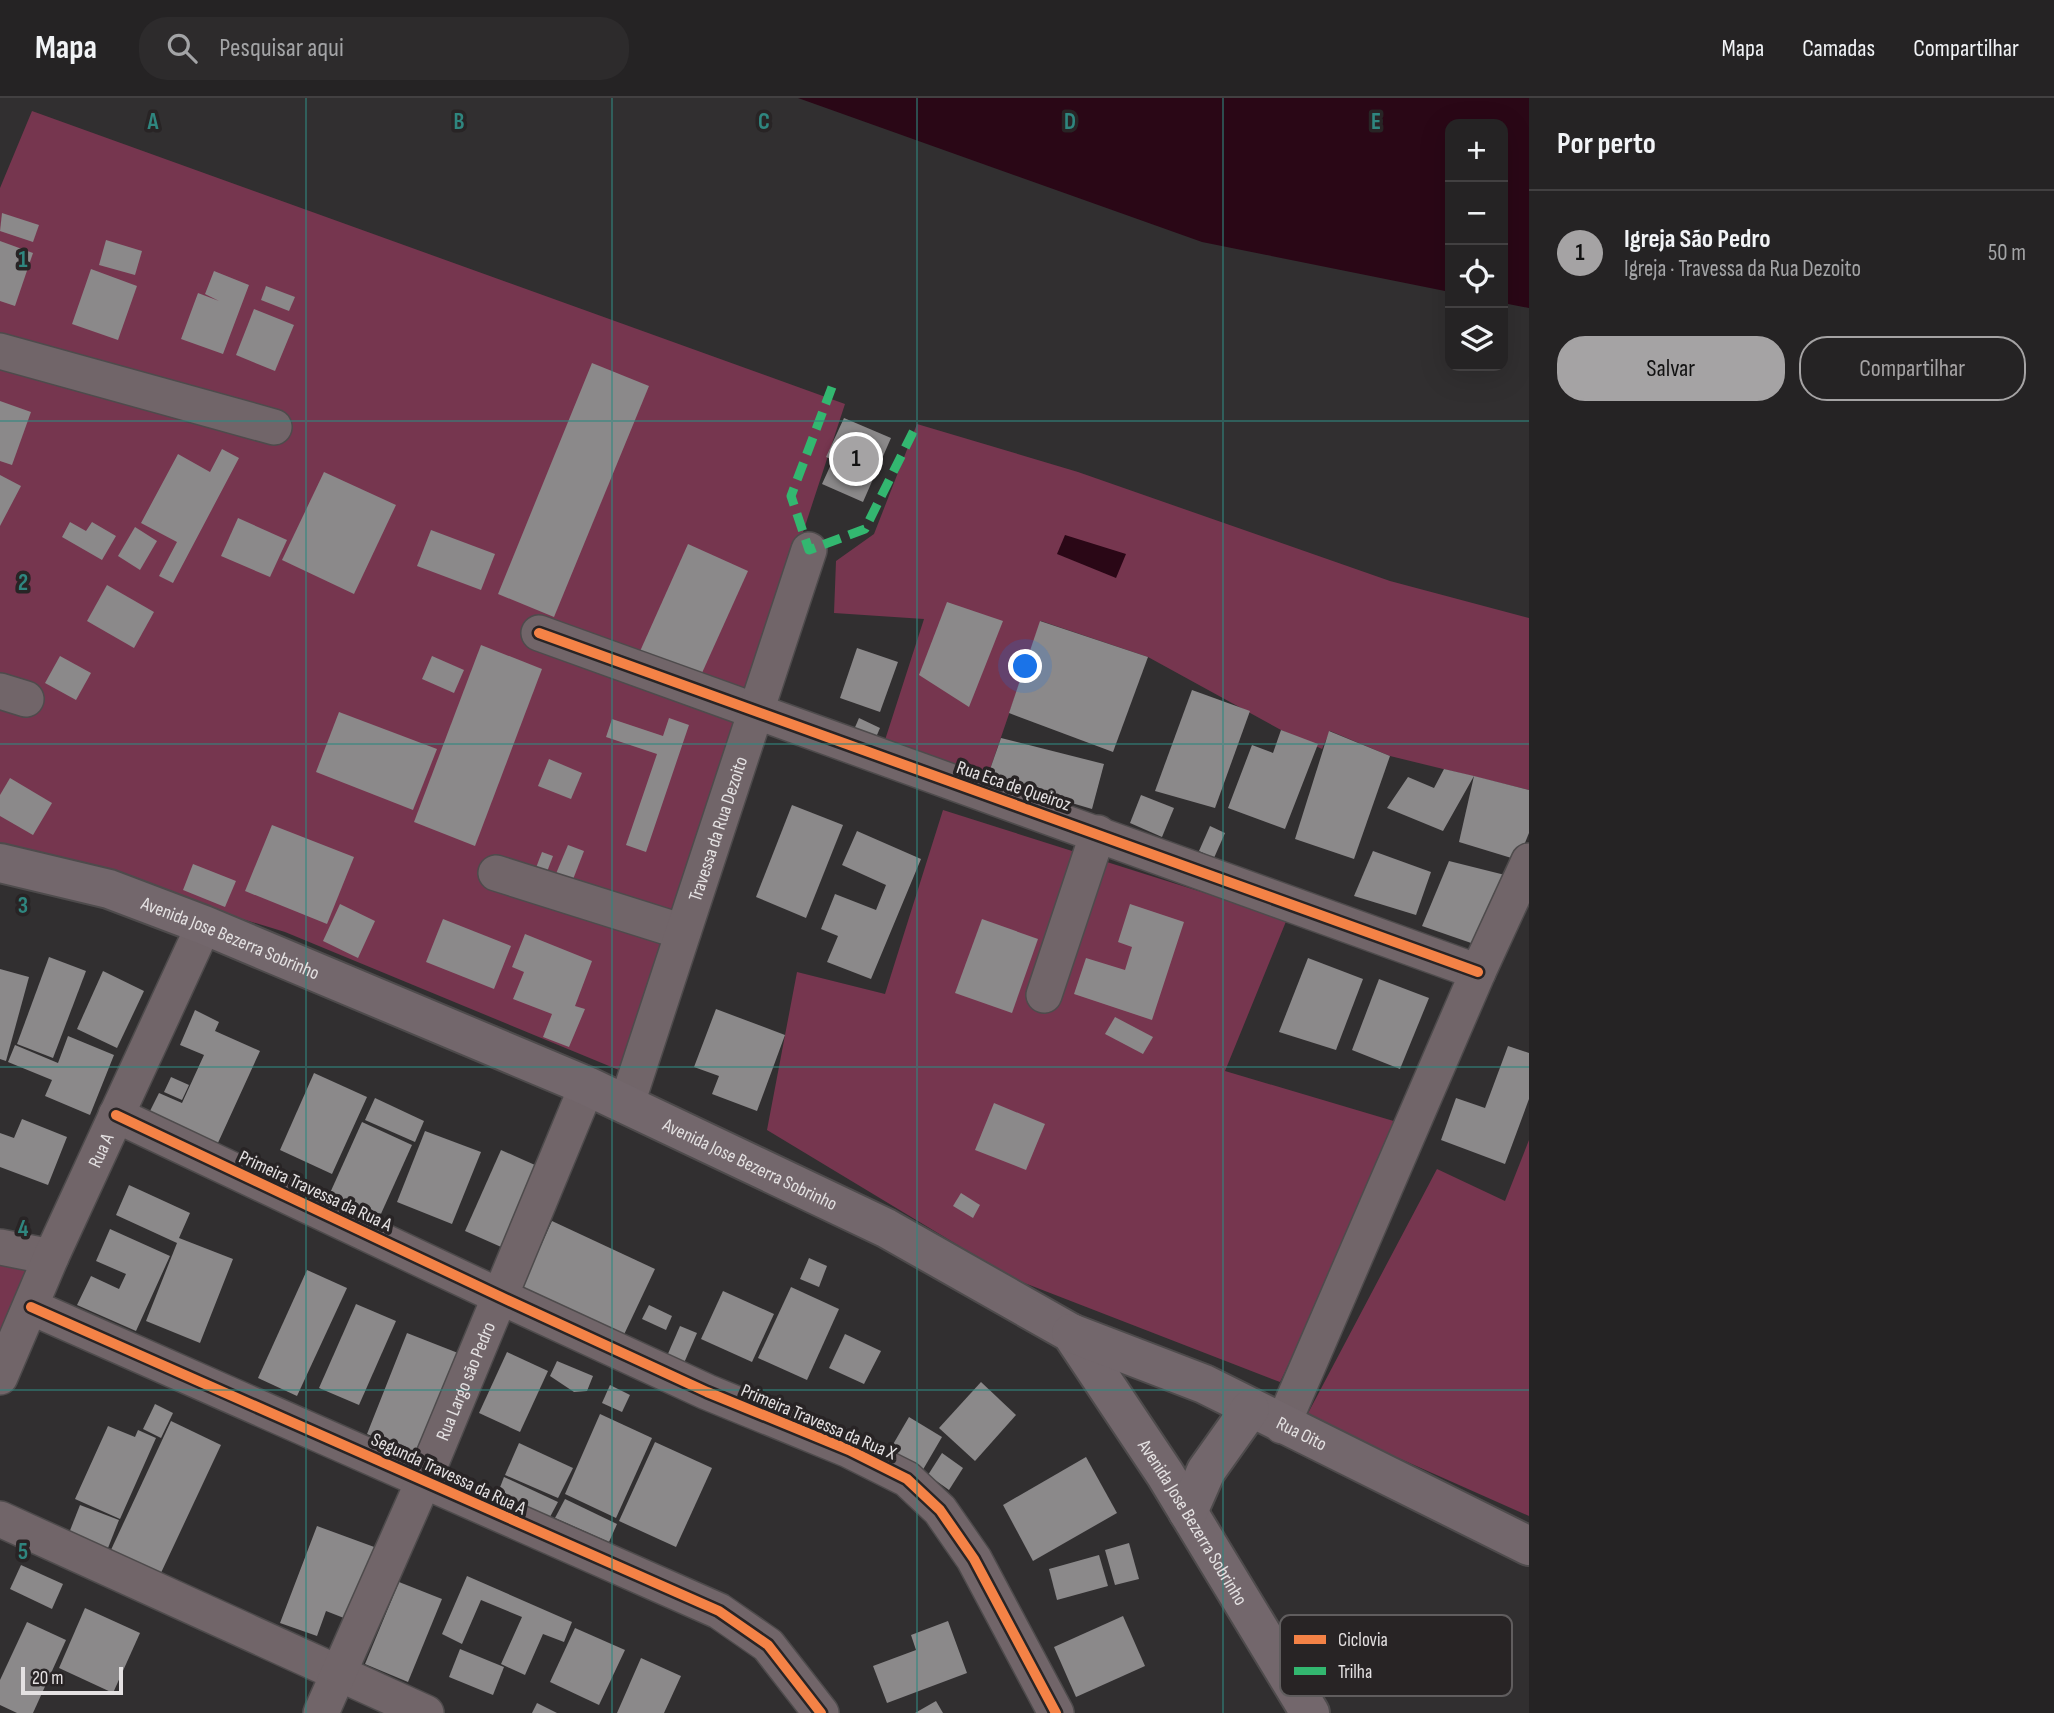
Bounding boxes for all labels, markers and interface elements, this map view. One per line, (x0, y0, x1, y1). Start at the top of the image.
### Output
search box (139, 17, 629, 80)
text: Mapa (35, 28, 97, 68)
icon: search (163, 29, 201, 67)
text: Pesquisar aqui (219, 33, 344, 64)
text: Mapa (1722, 34, 1764, 63)
text: Camadas (1802, 34, 1875, 63)
text: Compartilhar (1913, 34, 2019, 63)
text: A (147, 108, 160, 136)
text: B (454, 108, 465, 136)
text: C (758, 108, 770, 136)
text: D (1064, 108, 1076, 136)
text: E (1371, 108, 1381, 136)
map controls (1445, 119, 1508, 371)
button: + (1445, 119, 1508, 182)
text: Por perto (1557, 126, 1656, 162)
button: − (1445, 182, 1508, 245)
text: Igreja São Pedro (1624, 224, 1771, 255)
text: 1 (1575, 239, 1585, 267)
text: 50 m (1988, 239, 2026, 267)
button: locate (1445, 245, 1508, 308)
text: 1 (18, 246, 28, 274)
text: Igreja · Travessa da Rua Dezoito (1624, 255, 1861, 283)
button: layers (1445, 308, 1508, 371)
button: Salvar (1557, 336, 1785, 401)
button: Compartilhar (1799, 336, 2026, 401)
pin: 1 (833, 433, 879, 485)
text: 2 (18, 569, 28, 597)
your location (1008, 649, 1042, 683)
street label: Travessa da Rua Dezoito (684, 754, 753, 904)
street label: Rua Eca de Queiroz (953, 756, 1074, 817)
text: 3 (18, 892, 28, 920)
street label: Avenida Jose Bezerra Sobrinho (137, 892, 323, 985)
street label: Avenida Jose Bezerra Sobrinho (658, 1113, 841, 1216)
street label: Rua A (84, 1129, 120, 1172)
street label: Primeira Travessa da Rua A (235, 1146, 396, 1237)
text: 4 (18, 1215, 29, 1243)
street label: Rua Largo são Pedro (431, 1319, 501, 1444)
street label: Primeira Travessa da Rua X (737, 1379, 899, 1465)
street label: Rua Oito (1272, 1412, 1330, 1456)
street label: Segunda Travessa da Rua A (367, 1428, 530, 1521)
street label: Avenida Jose Bezerra Sobrinho (1132, 1435, 1252, 1610)
text: 5 (18, 1538, 28, 1566)
legend (1280, 1615, 1512, 1696)
text: Ciclovia (1338, 1629, 1388, 1652)
text: Trilha (1338, 1661, 1372, 1684)
scale bar (21, 1664, 122, 1696)
text: 20 m (32, 1667, 64, 1690)

